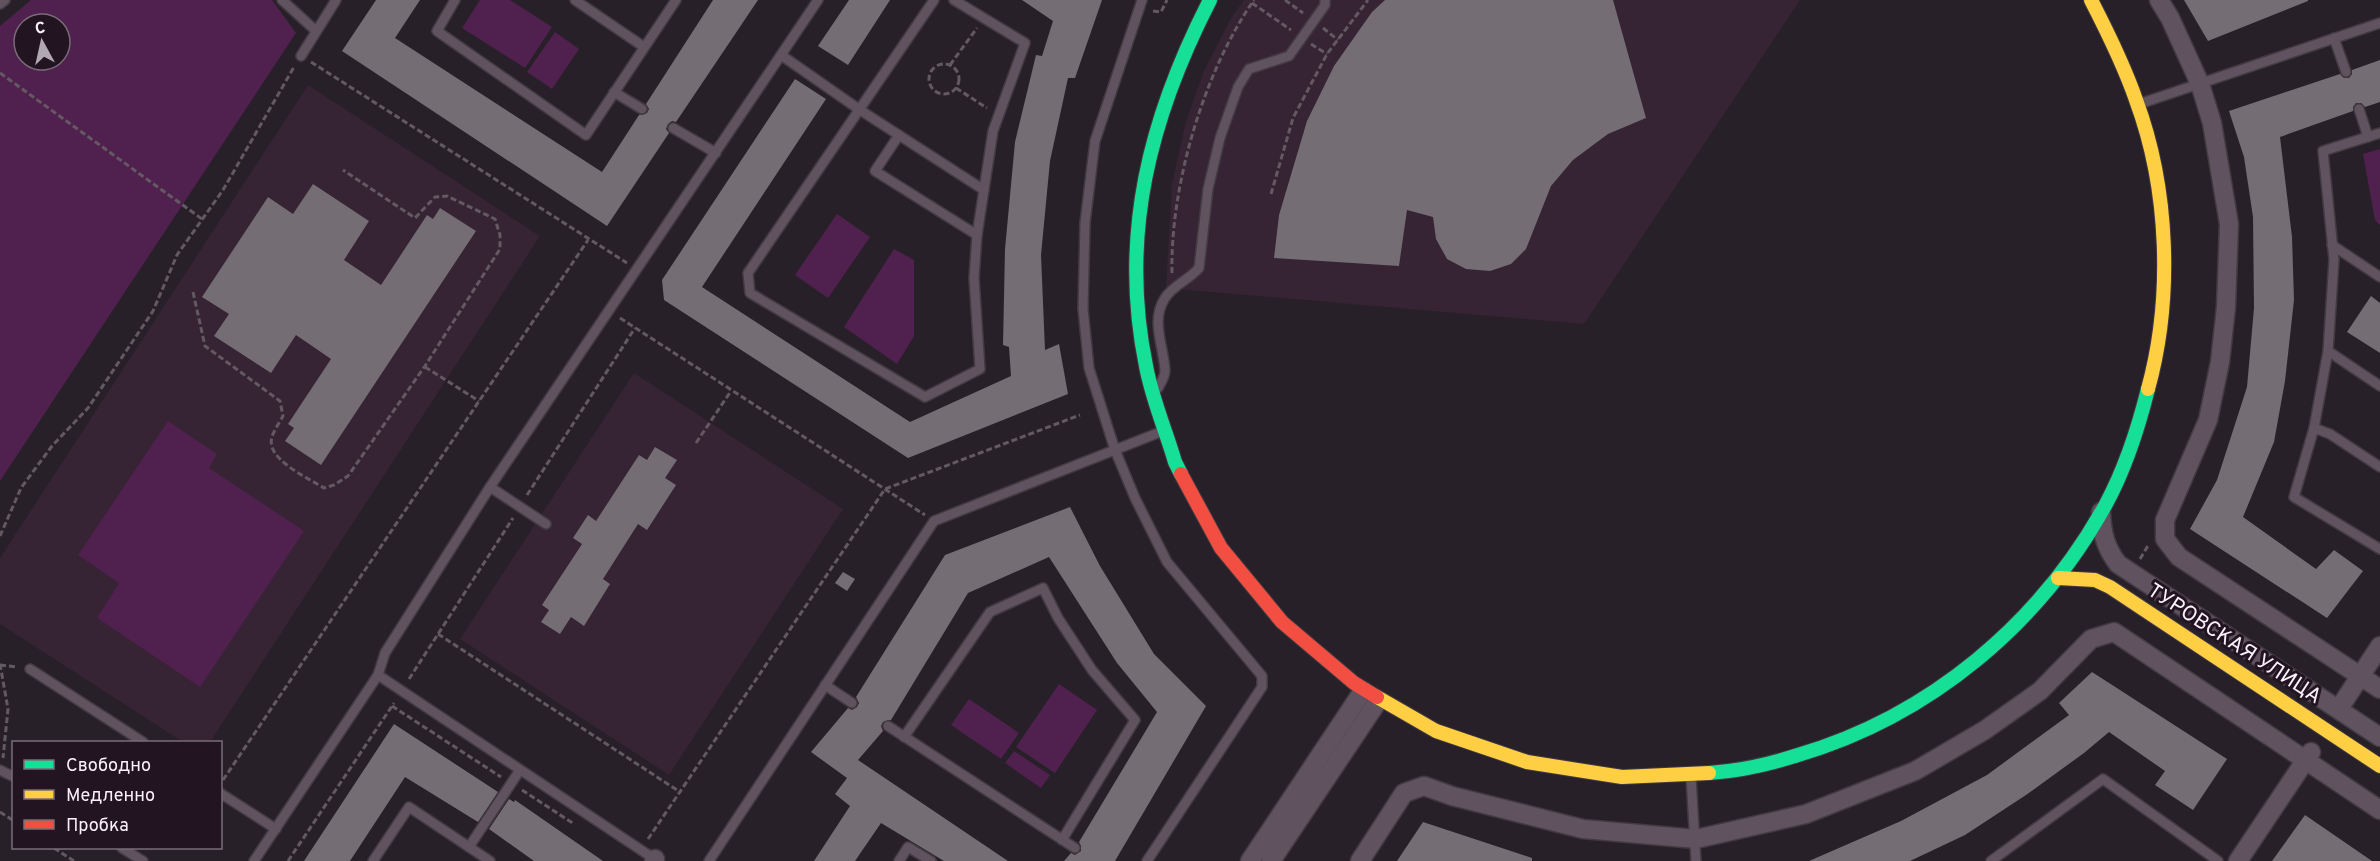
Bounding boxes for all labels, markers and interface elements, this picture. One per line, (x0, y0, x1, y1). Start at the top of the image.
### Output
north arrow (12, 12, 72, 72)
text: С (34, 19, 47, 40)
street label: ТУРОВСКАЯ УЛИЦА (2142, 578, 2326, 711)
legend (12, 741, 222, 849)
text: Свободно (66, 755, 151, 778)
text: Медленно (66, 785, 155, 808)
text: Пробка (66, 815, 129, 838)

